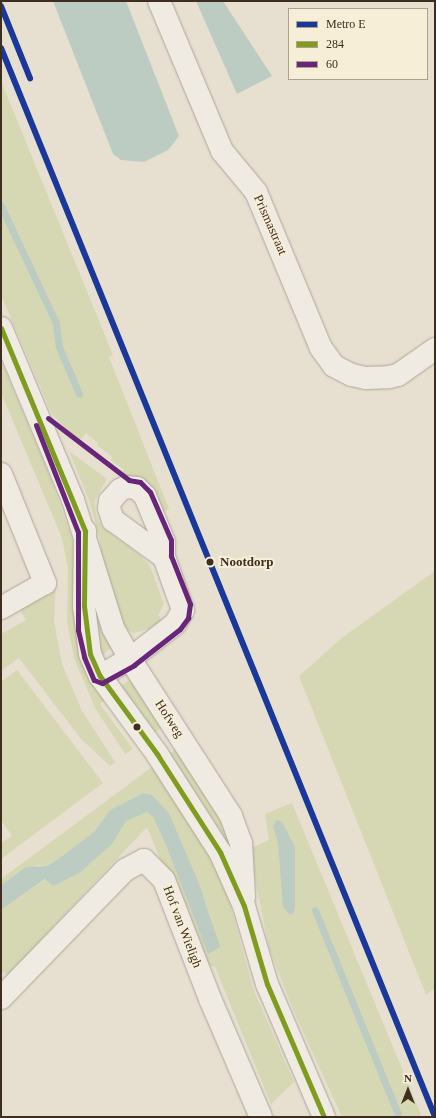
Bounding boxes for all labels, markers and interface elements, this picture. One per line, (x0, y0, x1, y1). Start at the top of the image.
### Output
legend (288, 8, 428, 80)
text: Metro E (326, 17, 366, 31)
text: 284 (326, 37, 344, 51)
text: 60 (326, 57, 338, 71)
street label: Prismastraat (250, 192, 290, 258)
place label: Nootdorp (220, 554, 273, 570)
marker: Nootdorp (203, 555, 217, 569)
street label: Hofweg (151, 697, 187, 741)
unlabelled marker (132, 722, 142, 732)
street label: Hof van Wieligh (159, 884, 205, 970)
north arrow (388, 1070, 428, 1110)
text: N (404, 1072, 412, 1084)

